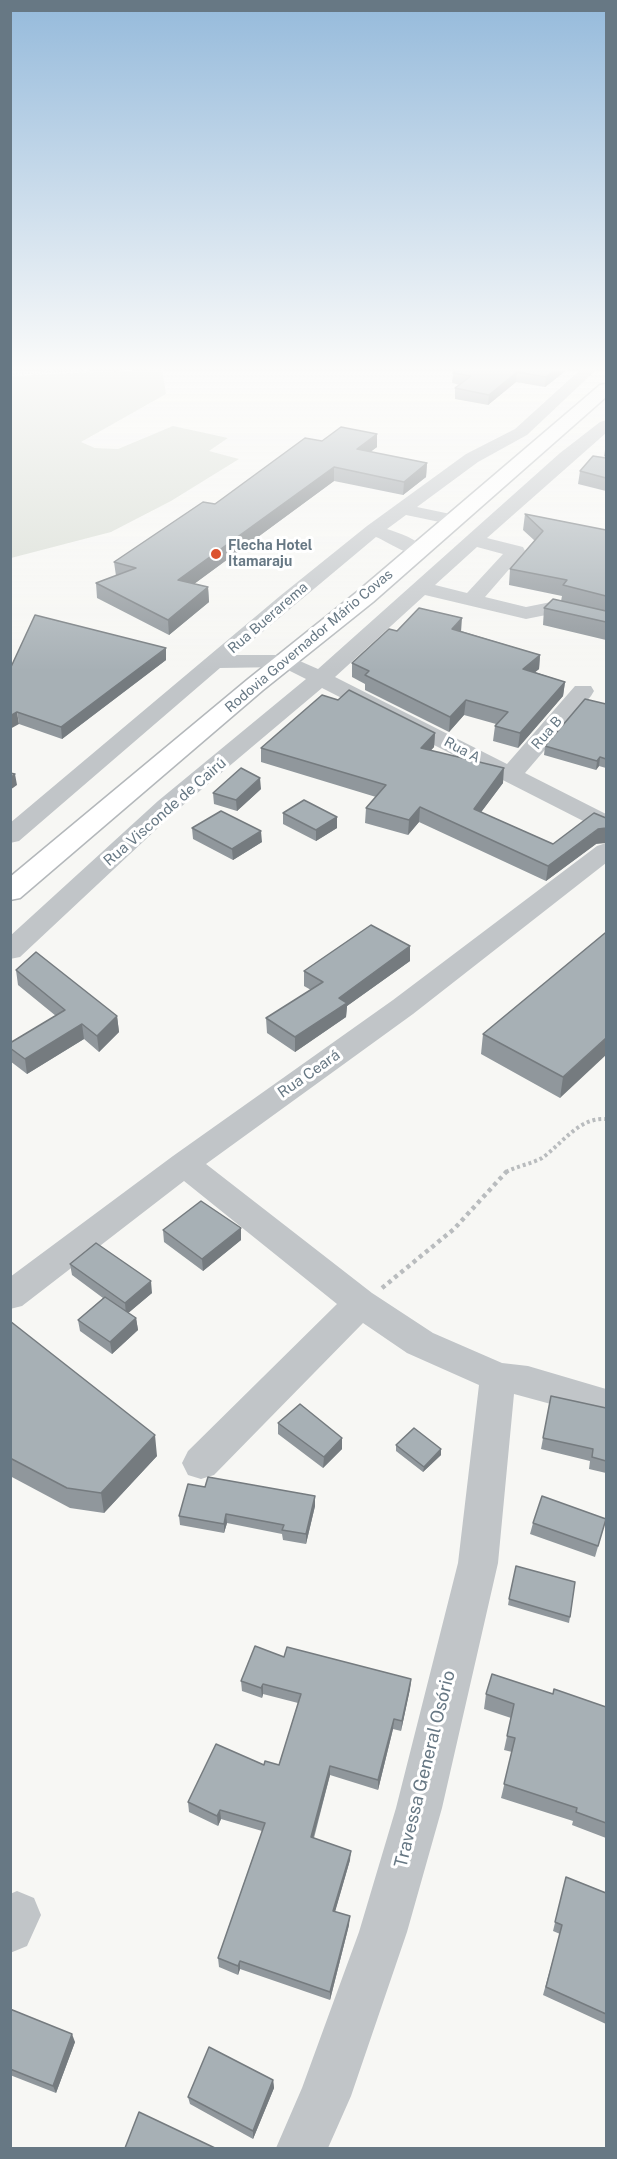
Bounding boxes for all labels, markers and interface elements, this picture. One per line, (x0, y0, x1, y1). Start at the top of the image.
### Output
place label: Flecha Hotel Itamaraju (228, 538, 312, 570)
marker: Flecha Hotel Itamaraju (209, 547, 223, 561)
street label: Rodovia Governador Mário Covas (222, 566, 396, 716)
street label: Rua Buerarema (225, 579, 311, 657)
street label: Rua B (528, 713, 566, 753)
street label: Rua A (441, 734, 483, 766)
street label: Rua Visconde de Cairú (100, 754, 230, 870)
street label: Rua Ceará (275, 1046, 343, 1102)
street label: Travessa General Osório (390, 1668, 460, 1870)

